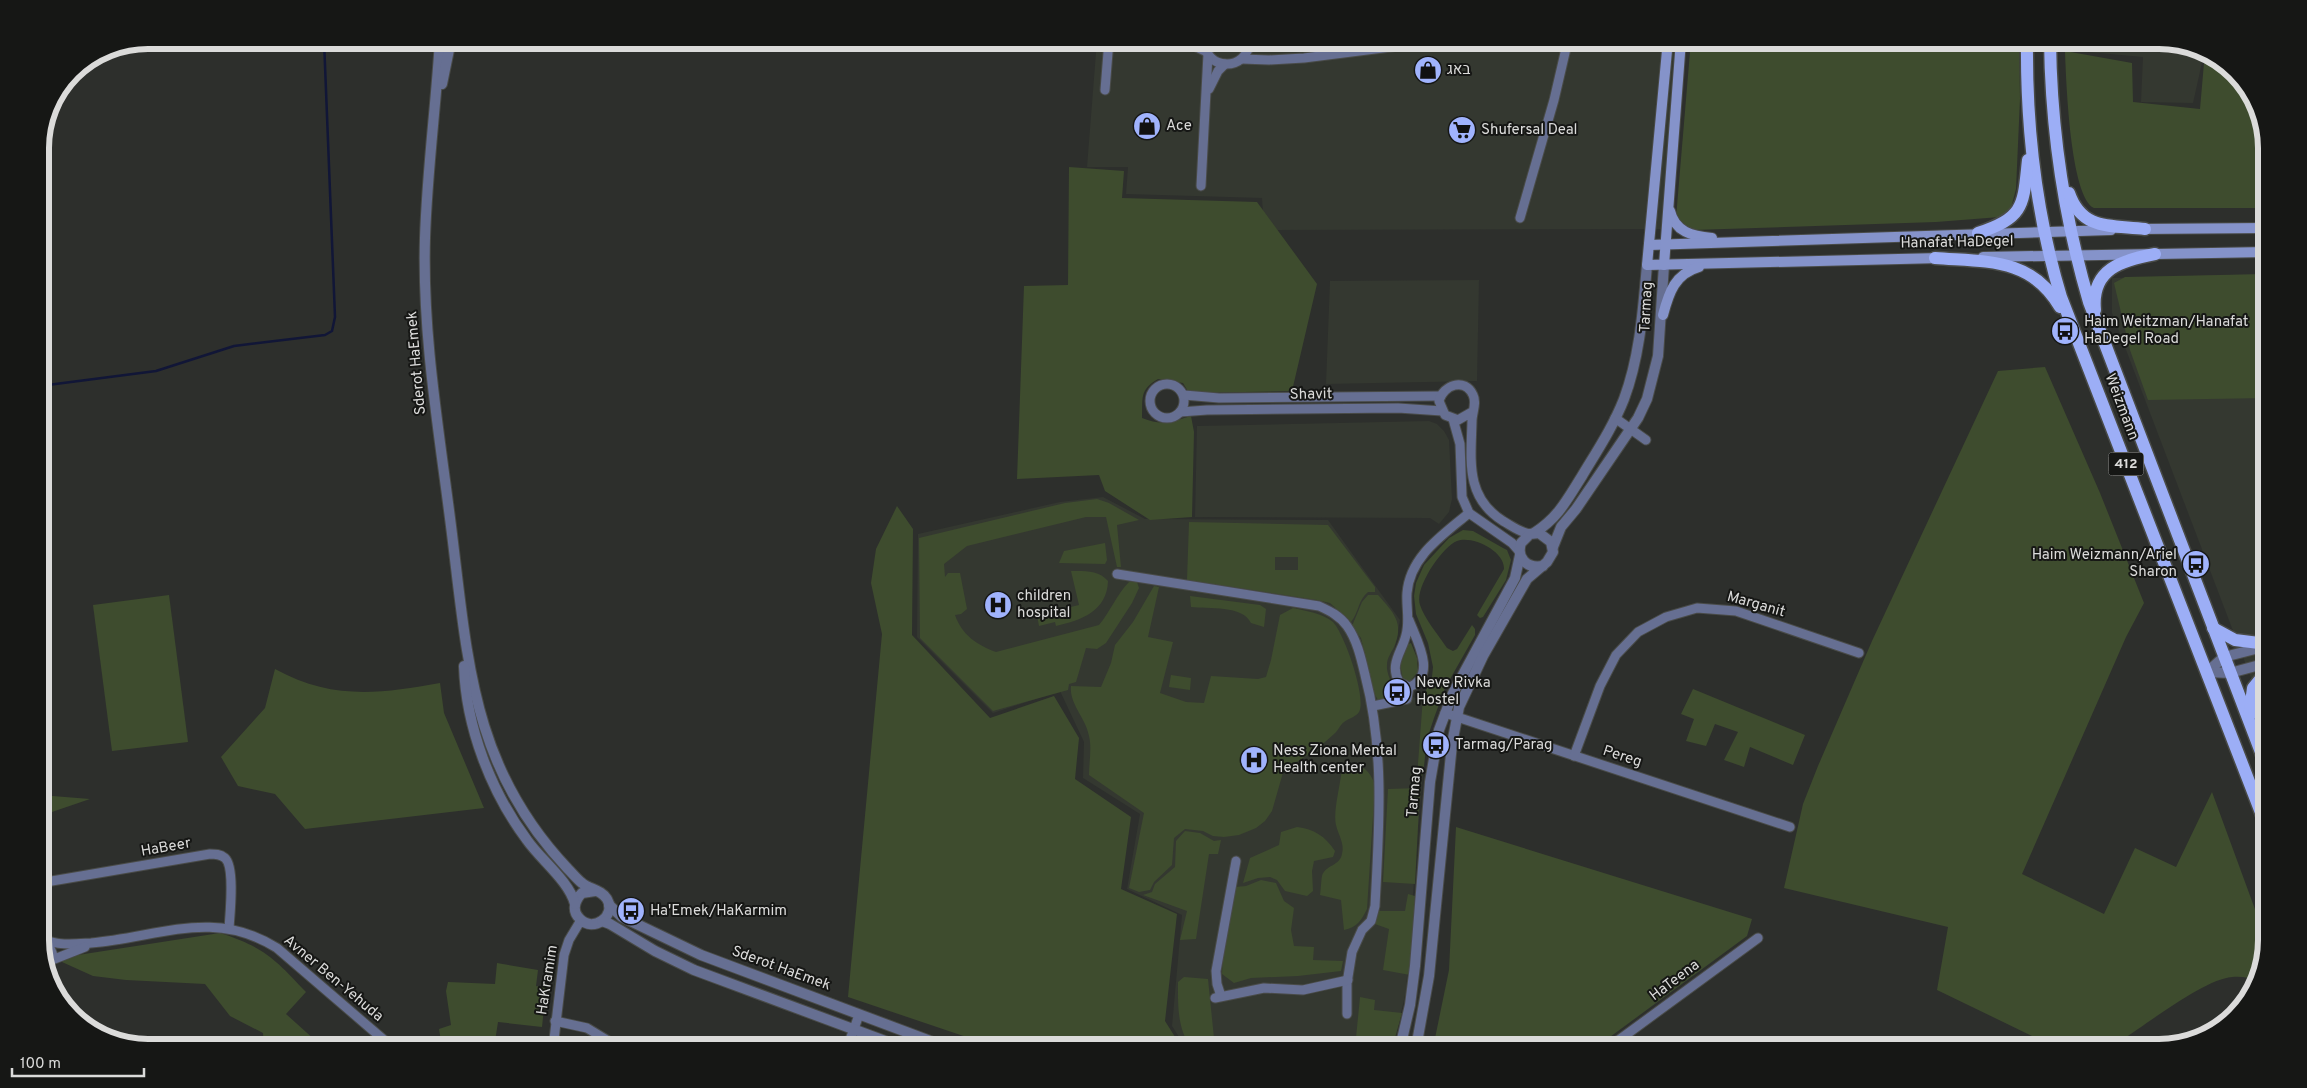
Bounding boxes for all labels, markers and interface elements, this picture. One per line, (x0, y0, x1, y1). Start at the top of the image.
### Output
shop icon: באג (1413, 55, 1443, 85)
place label: באג (1447, 61, 1470, 80)
shop icon: Ace (1132, 111, 1162, 141)
supermarket icon: Shufersal Deal (1447, 115, 1477, 145)
place label: Ace (1166, 117, 1192, 136)
place label: Shufersal Deal (1481, 121, 1578, 140)
street label: Hanafat HaDegel (1900, 233, 2014, 253)
street label: Tarmag (1636, 281, 1658, 333)
street label: Sderot HaEmek (403, 310, 431, 416)
place label: Haim Weitzman/Hanafat HaDegel Road (2084, 313, 2248, 349)
bus stop icon: Haim Weitzman/Hanafat HaDegel Road (2050, 316, 2080, 346)
street label: Weizmann (2100, 371, 2142, 443)
street label: Shavit (1290, 385, 1332, 405)
road number: 412 (2108, 452, 2144, 476)
place label: Haim Weizmann/Ariel Sharon (2032, 546, 2177, 582)
bus stop icon: Haim Weizmann/Ariel Sharon (2181, 549, 2211, 579)
place label: children hospital (1017, 587, 1071, 623)
street label: Marganit (1725, 588, 1787, 622)
hospital icon: children hospital (983, 590, 1013, 620)
place label: Neve Rivka Hostel (1416, 674, 1491, 710)
bus stop icon: Neve Rivka Hostel (1382, 677, 1412, 707)
bus stop icon: Tarmag/Parag (1421, 730, 1451, 760)
place label: Tarmag/Parag (1455, 736, 1553, 755)
place label: Ness Ziona Mental Health center (1273, 742, 1397, 778)
street label: Pereg (1600, 742, 1644, 772)
hospital icon: Ness Ziona Mental Health center (1239, 745, 1269, 775)
street label: Tarmag (1403, 766, 1427, 818)
street label: HaBeer (140, 834, 193, 862)
bus stop icon: Ha'Emek/HaKarmim (616, 896, 646, 926)
place label: Ha'Emek/HaKarmim (650, 902, 787, 921)
street label: Avner Ben-Yehuda (279, 932, 387, 1026)
street label: Sderot HaEmek (729, 942, 833, 996)
street label: HaKramim (533, 944, 563, 1016)
street label: HaTeena (1646, 956, 1704, 1006)
scale bar (12, 1046, 145, 1078)
text: 100 m (20, 1055, 61, 1074)

